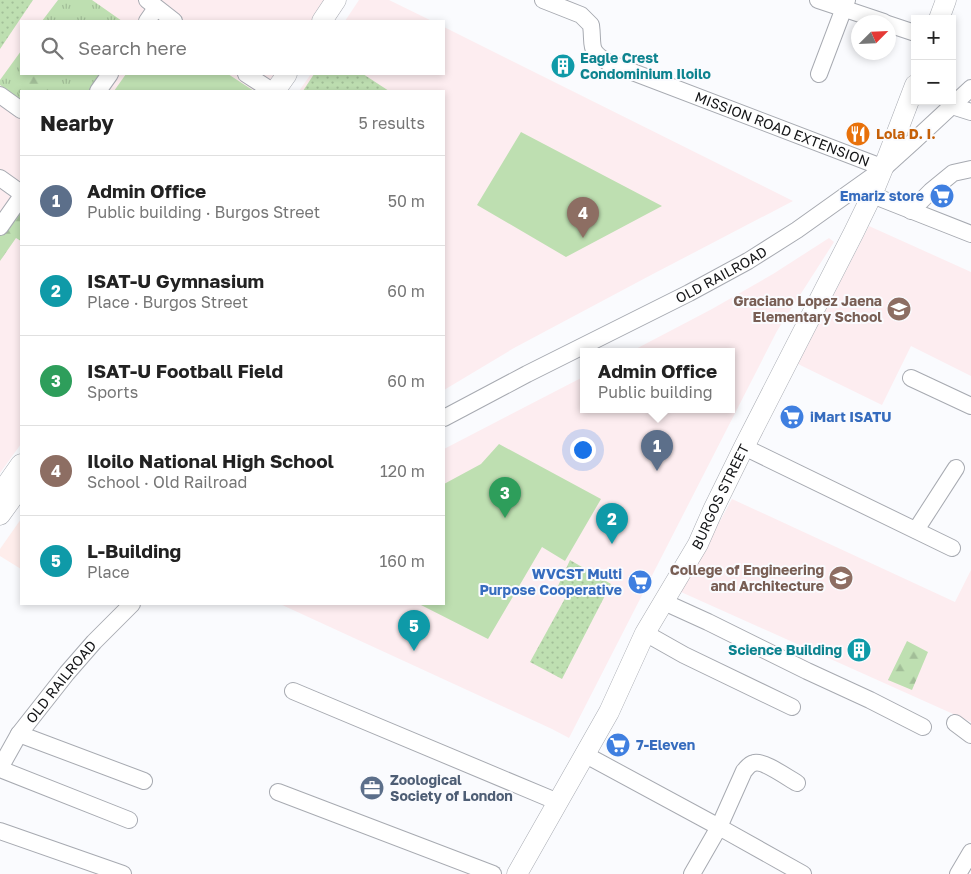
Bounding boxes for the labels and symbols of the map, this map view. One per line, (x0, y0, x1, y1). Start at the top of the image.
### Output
north arrow (851, 15, 896, 60)
place label: Eagle Crest Condominium Iloilo (580, 49, 711, 82)
building icon: Eagle Crest Condominium Iloilo (550, 53, 576, 79)
street label: MISSION ROAD EXTENSION (693, 88, 872, 170)
restaurant icon: Lola D. I. (845, 121, 871, 147)
place label: Lola D. I. (876, 125, 936, 142)
supermarket icon: Emariz store (929, 183, 955, 209)
place label: Emariz store (840, 187, 924, 204)
pin: 4 (567, 197, 599, 238)
street label: OLD RAILROAD (672, 242, 770, 306)
place label: Graciano Lopez Jaena Elementary School (733, 292, 882, 325)
school or university icon: Graciano Lopez Jaena Elementary School (886, 296, 912, 322)
supermarket icon: iMart ISATU (779, 404, 805, 430)
place label: iMart ISATU (810, 408, 892, 425)
pin: 1 (641, 430, 673, 471)
your location (570, 437, 596, 463)
street label: BURGOS STREET (688, 441, 752, 552)
pin: 3 (489, 477, 521, 518)
pin: 2 (596, 503, 628, 544)
place label: College of Engineering and Architecture (670, 561, 824, 594)
place label: WVCST Multi Purpose Cooperative (479, 565, 622, 598)
school or university icon: College of Engineering and Architecture (828, 565, 854, 591)
supermarket icon: WVCST Multi Purpose Cooperative (627, 569, 653, 595)
pin: 5 (398, 610, 430, 651)
street label: OLD RAILROAD (22, 637, 100, 726)
building icon: Science Building (846, 637, 872, 663)
place label: Science Building (728, 641, 842, 658)
supermarket icon: 7-Eleven (605, 732, 631, 758)
place label: 7-Eleven (636, 736, 695, 753)
place label: Zoological Society of London (390, 771, 513, 804)
office icon: Zoological Society of London (359, 775, 385, 801)

